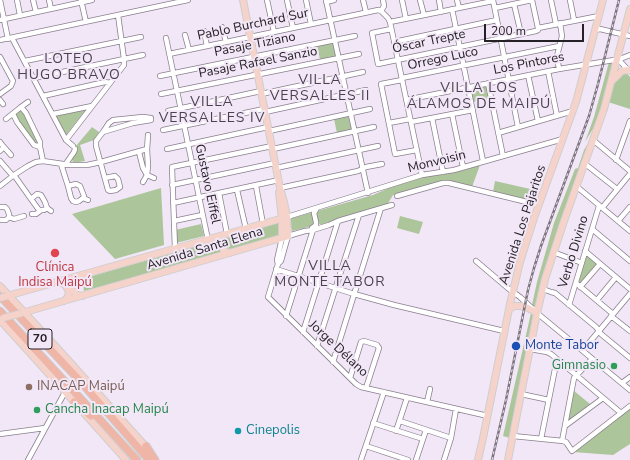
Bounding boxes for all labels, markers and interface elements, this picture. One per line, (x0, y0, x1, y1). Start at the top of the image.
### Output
street label: Pablo Burchard Sur (196, 6, 310, 44)
scale bar (486, 16, 586, 42)
text: 200 m (491, 23, 526, 39)
street label: Óscar Trepte (391, 27, 467, 57)
street label: Pasaje Tiziano (213, 29, 297, 61)
street label: Pasaje Rafael Sanzio (197, 44, 319, 82)
street label: Orrego Luco (406, 44, 480, 74)
street label: Los Pintores (492, 49, 566, 79)
district label: LOTEO HUGO BRAVO (17, 52, 121, 84)
district label: VILLA VERSALLES II (270, 73, 370, 106)
district label: VILLA LOS ÁLAMOS DE MAIPÚ (407, 81, 551, 114)
district label: VILLA VERSALLES IV (159, 95, 265, 128)
street label: Gustavo Eiffel (191, 143, 223, 225)
street label: Monvoisin (406, 147, 468, 177)
street label: Avenida Los Pajaritos (496, 163, 550, 287)
street label: Verbo Divino (556, 214, 592, 290)
street label: Avenida Santa Elena (145, 224, 265, 274)
marker: Clínica Indisa Maipú (49, 247, 61, 259)
district label: VILLA MONTE TABOR (274, 259, 386, 292)
place label: Clínica Indisa Maipú (18, 260, 92, 291)
street label: Jorge Délano (305, 317, 371, 381)
road number: 70 (28, 329, 52, 349)
place label: Monte Tabor (525, 338, 599, 354)
marker: Monte Tabor (510, 340, 522, 352)
place label: Gimnasio (552, 358, 606, 374)
marker: Gimnasio (609, 361, 619, 371)
place label: INACAP Maipú (37, 379, 125, 395)
marker: INACAP Maipú (24, 382, 34, 392)
place label: Cancha Inacap Maipú (45, 402, 169, 418)
marker: Cancha Inacap Maipú (32, 405, 42, 415)
place label: Cinepolis (246, 423, 300, 439)
marker: Cinepolis (233, 426, 243, 436)

